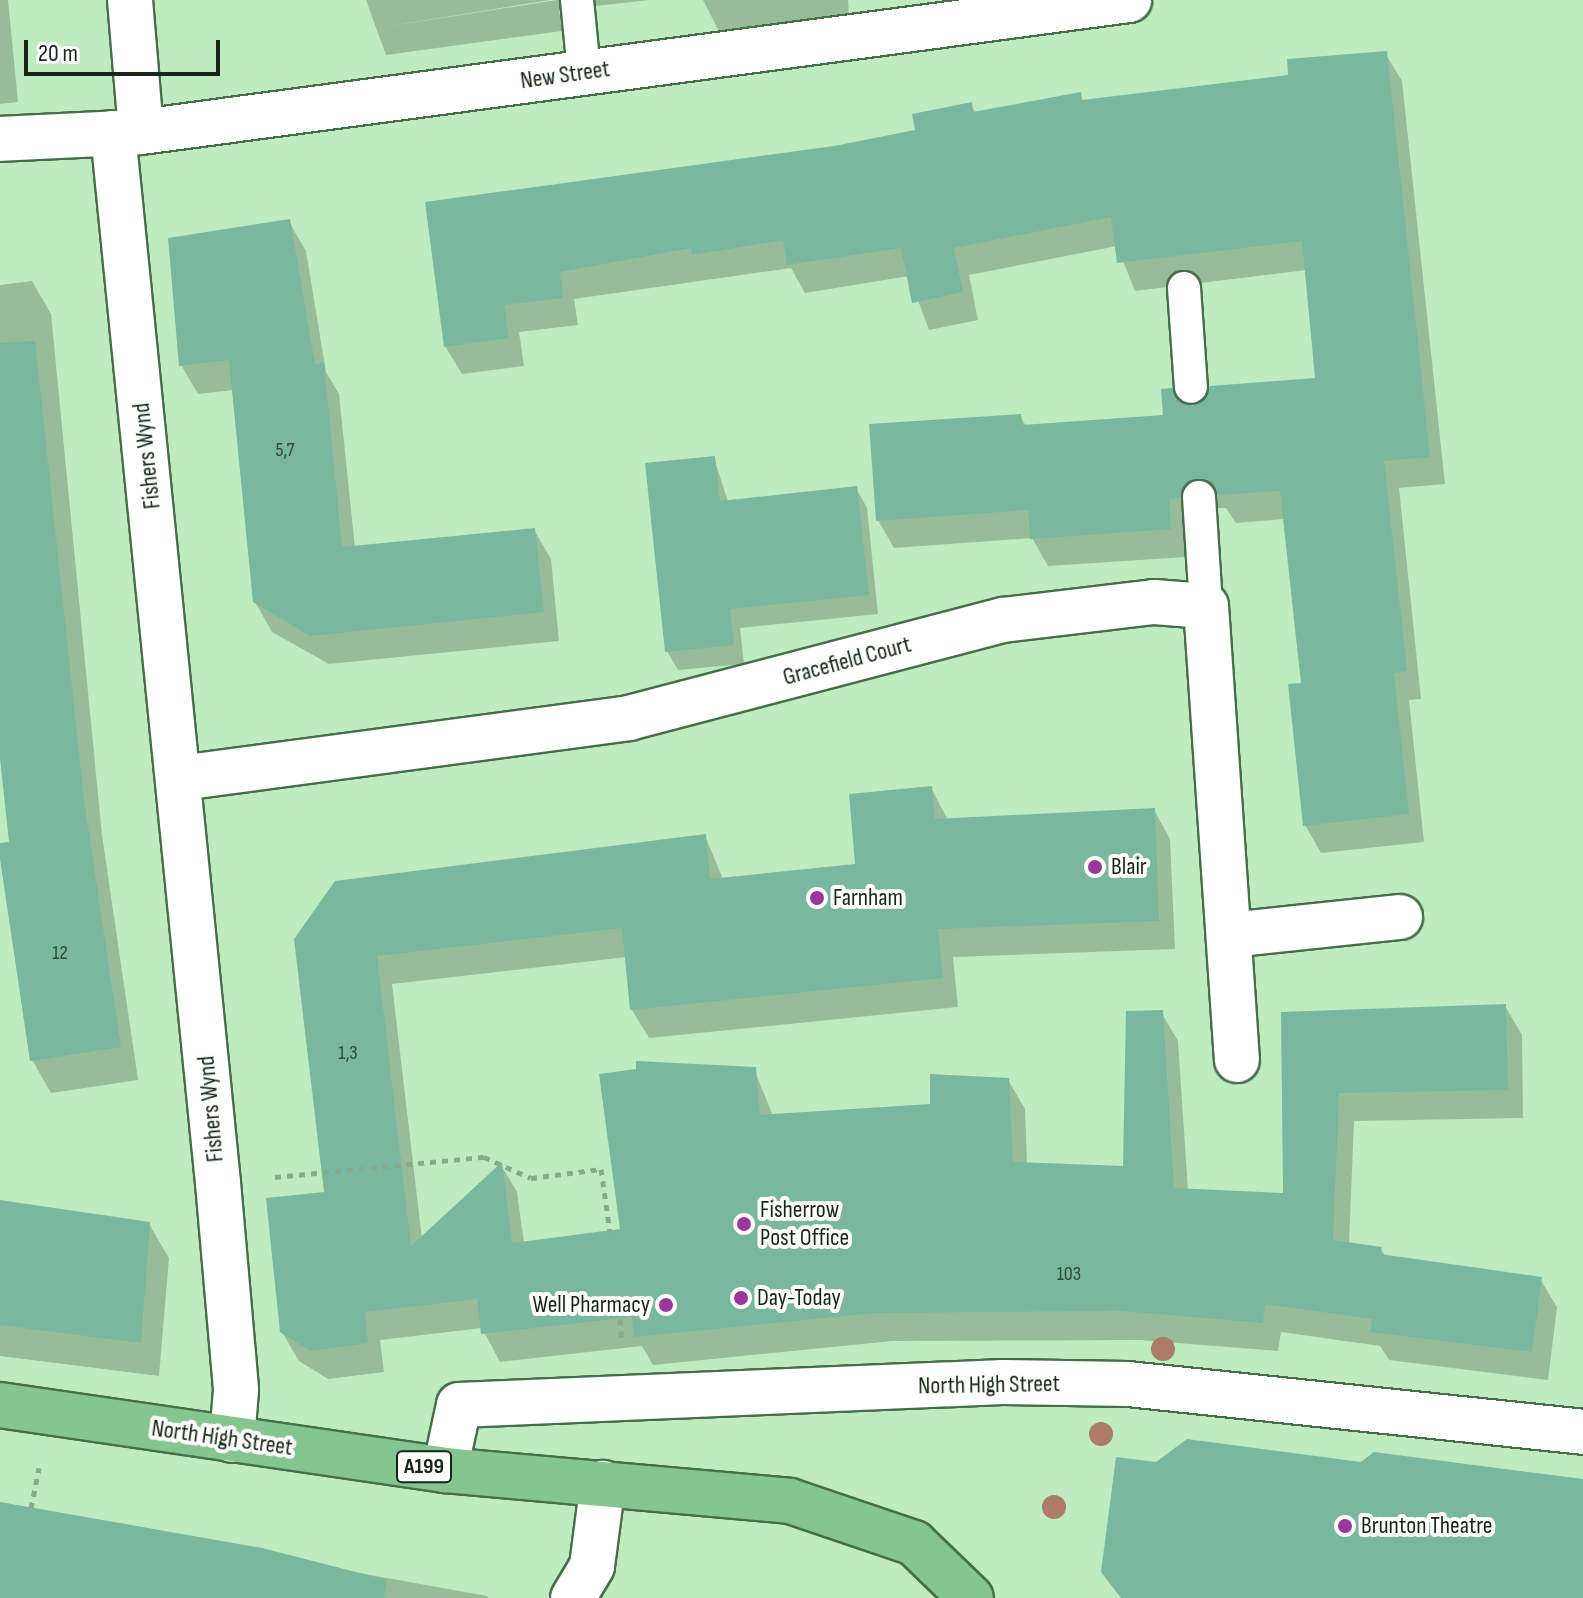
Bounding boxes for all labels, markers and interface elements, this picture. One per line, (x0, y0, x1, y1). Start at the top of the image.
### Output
scale bar (28, 24, 224, 74)
text: 20 m (38, 39, 78, 68)
street label: New Street (519, 54, 611, 96)
street label: Fishers Wynd (127, 402, 167, 510)
house number: 5,7 (275, 438, 295, 462)
street label: Gracefield Court (780, 630, 914, 692)
place label: Blair (1111, 853, 1147, 881)
marker: Blair (1086, 858, 1104, 876)
place label: Farnham (833, 884, 903, 912)
marker: Farnham (808, 889, 826, 907)
house number: 12 (52, 941, 68, 965)
house number: 1,3 (338, 1041, 358, 1065)
street label: Fishers Wynd (192, 1055, 230, 1163)
place label: Fisherrow Post Office (760, 1196, 849, 1252)
marker: Fisherrow Post Office (735, 1215, 753, 1233)
house number: 103 (1057, 1262, 1081, 1286)
place label: Day-Today (757, 1284, 841, 1312)
marker: Day-Today (732, 1289, 750, 1307)
place label: Well Pharmacy (532, 1291, 650, 1319)
marker: Well Pharmacy (657, 1296, 675, 1314)
street label: North High Street (918, 1369, 1060, 1401)
street label: North High Street (150, 1414, 294, 1462)
road number: A199 (396, 1449, 452, 1485)
place label: Brunton Theatre (1361, 1512, 1492, 1540)
marker: Brunton Theatre (1336, 1517, 1354, 1535)

